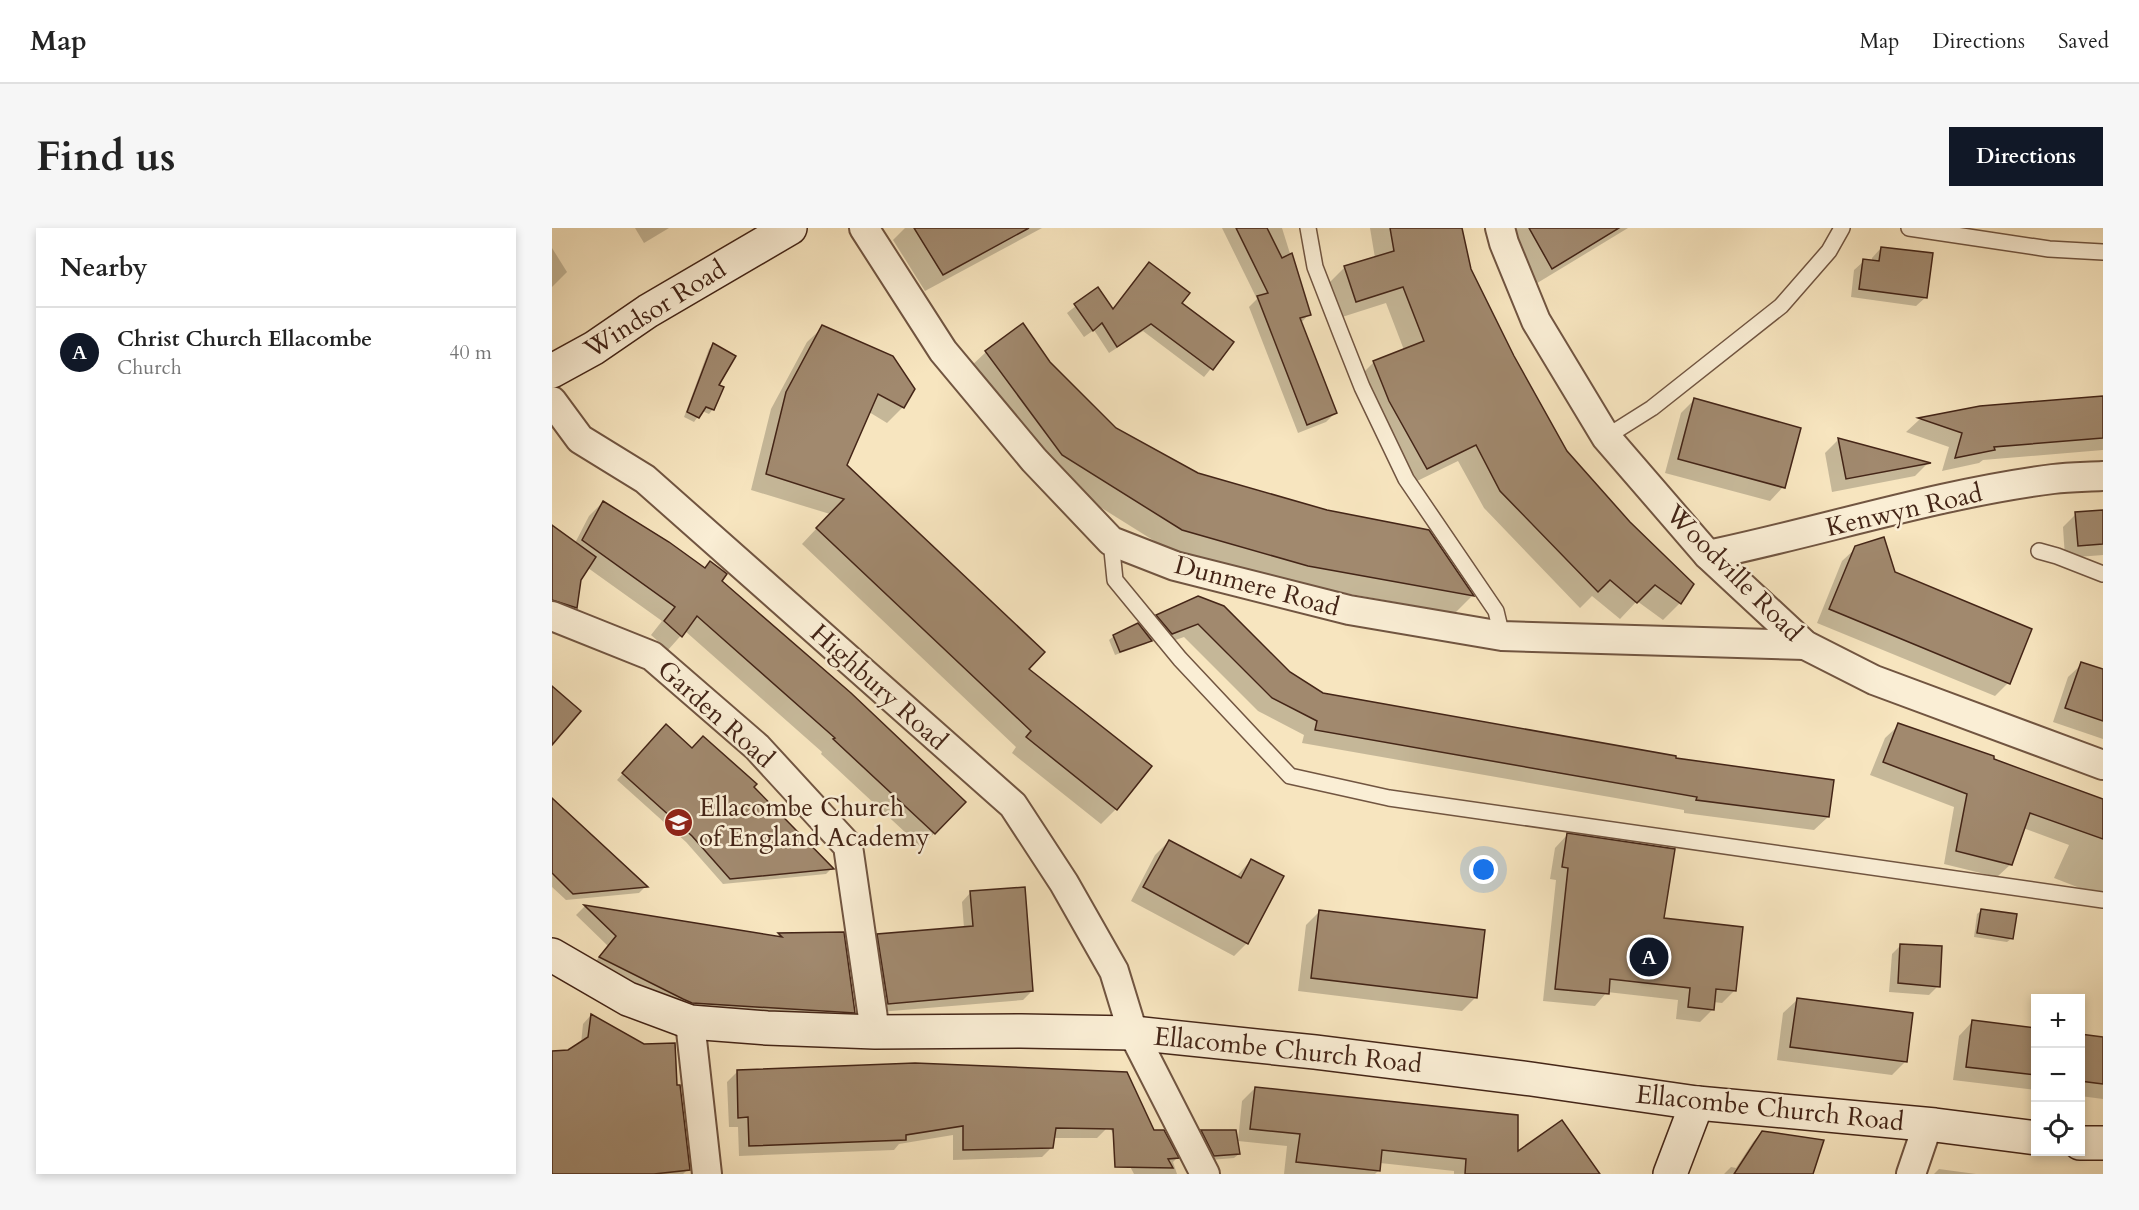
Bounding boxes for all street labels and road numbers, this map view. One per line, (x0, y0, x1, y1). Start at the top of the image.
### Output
street label: Windsor Road (577, 251, 733, 367)
street label: Kenwyn Road (1822, 475, 1986, 545)
street label: Woodville Road (1657, 496, 1810, 649)
street label: Dunmere Road (1171, 547, 1343, 625)
street label: Highbury Road (803, 616, 955, 758)
street label: Garden Road (650, 652, 782, 776)
street label: Ellacombe Church Road (1152, 1019, 1424, 1081)
street label: Ellacombe Church Road (1634, 1077, 1906, 1139)

